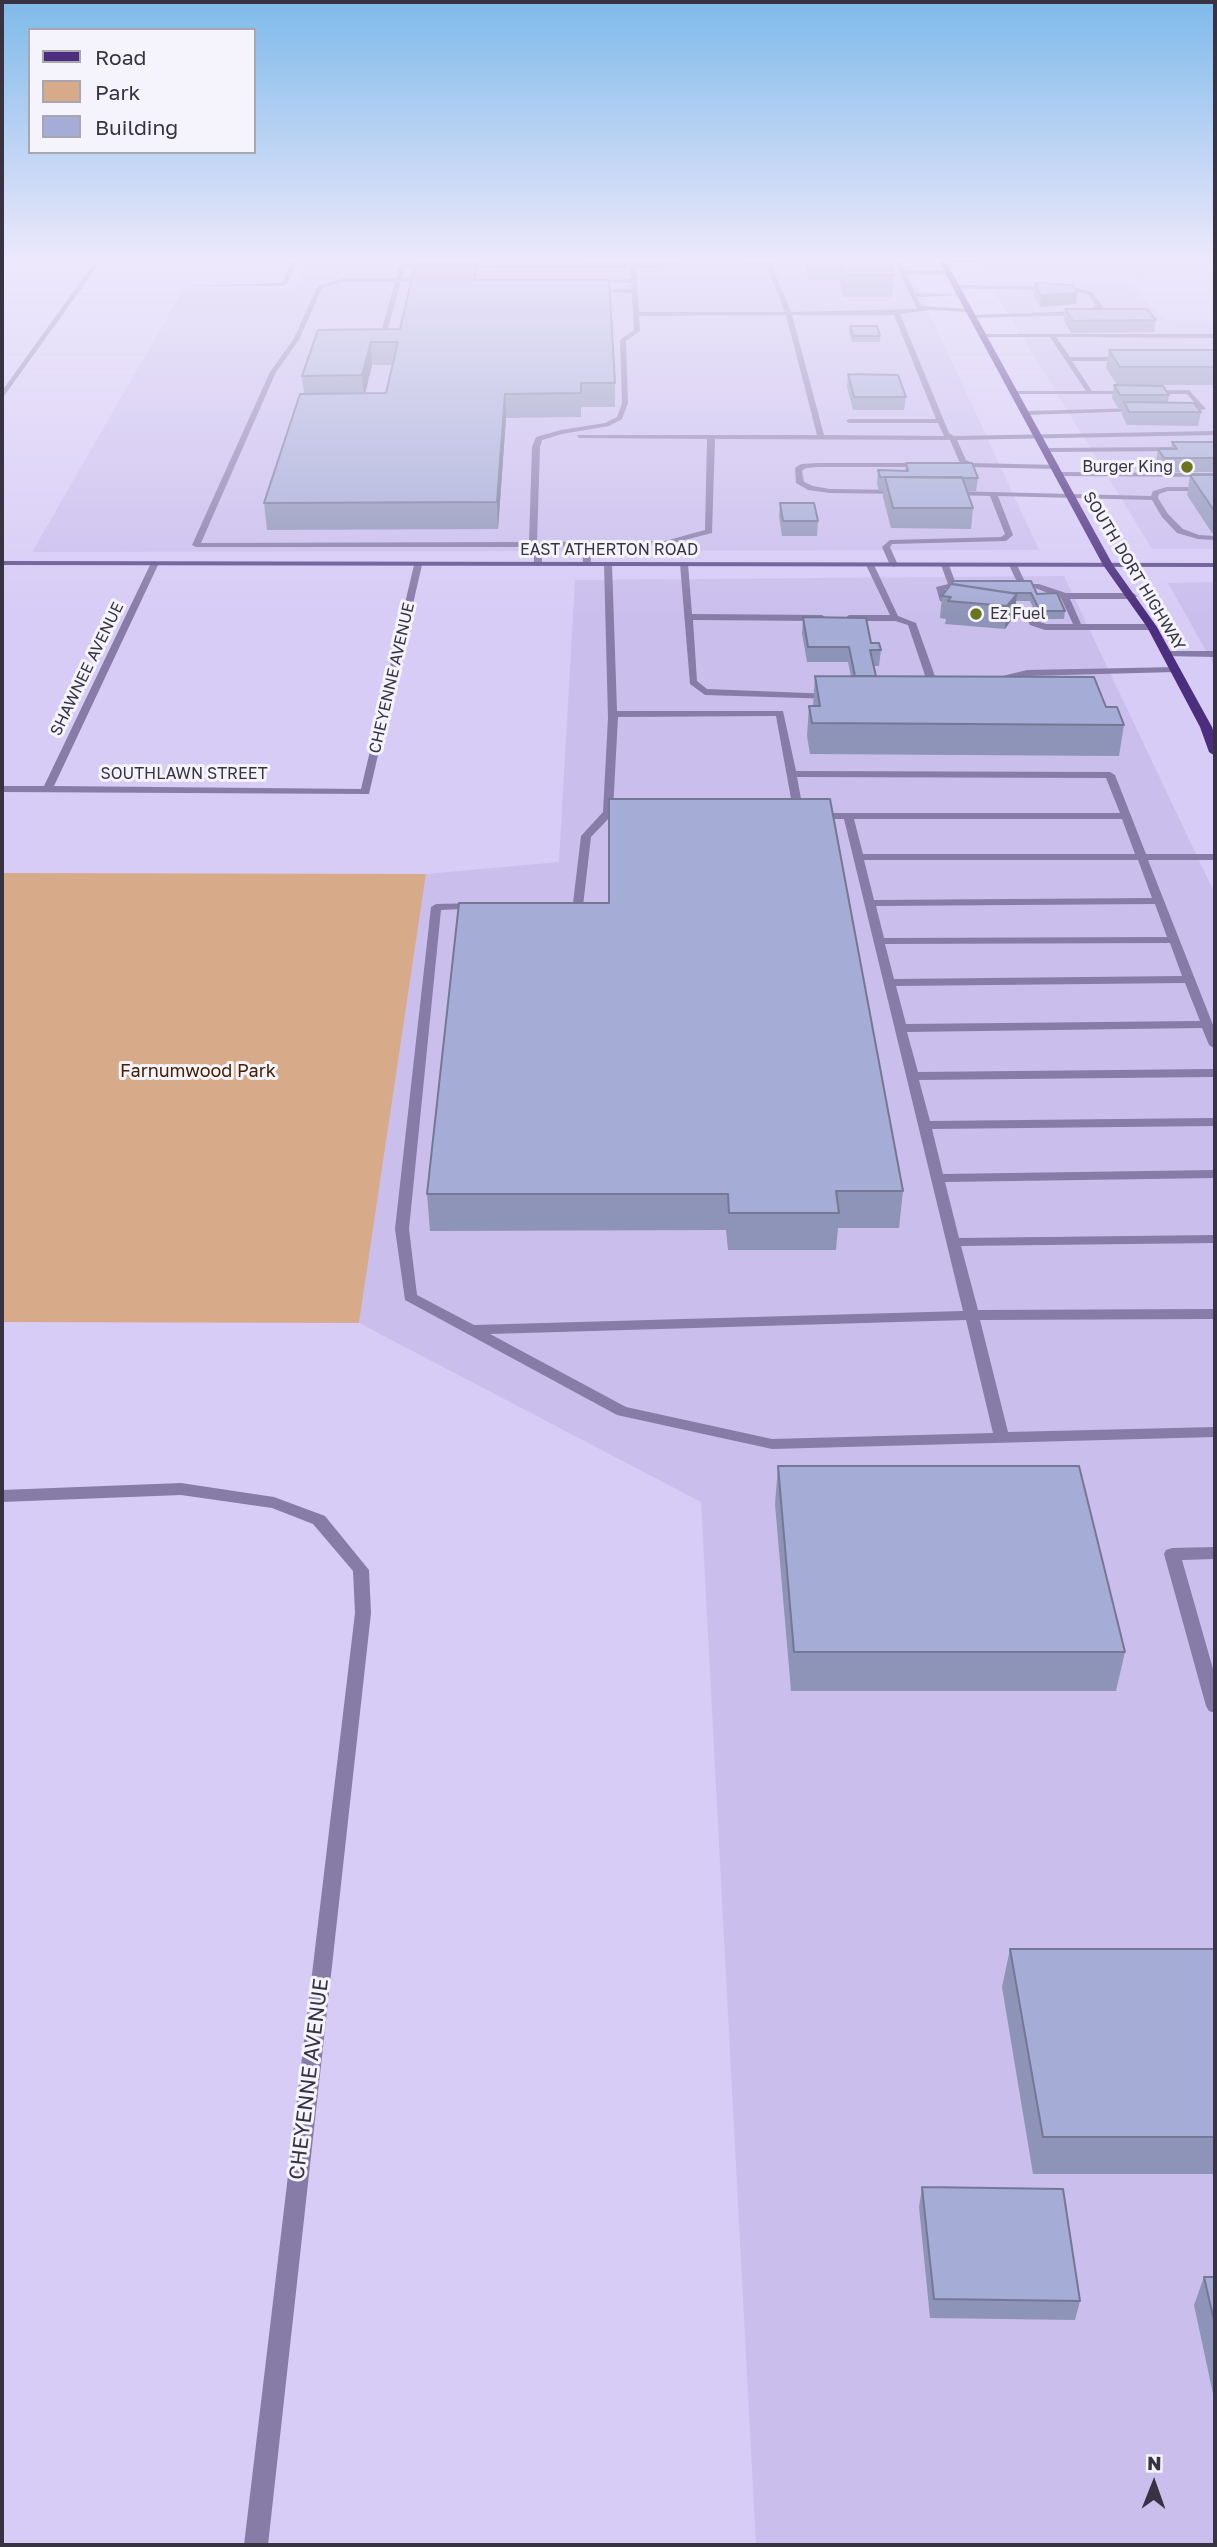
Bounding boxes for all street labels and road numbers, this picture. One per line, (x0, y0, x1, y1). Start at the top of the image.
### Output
street label: SOUTH DORT HIGHWAY (1079, 488, 1189, 654)
street label: EAST ATHERTON ROAD (520, 540, 698, 560)
street label: SHAWNEE AVENUE (46, 599, 128, 739)
street label: CHEYENNE AVENUE (365, 601, 419, 755)
street label: SOUTHLAWN STREET (100, 764, 268, 784)
street label: CHEYENNE AVENUE (284, 1977, 334, 2181)

